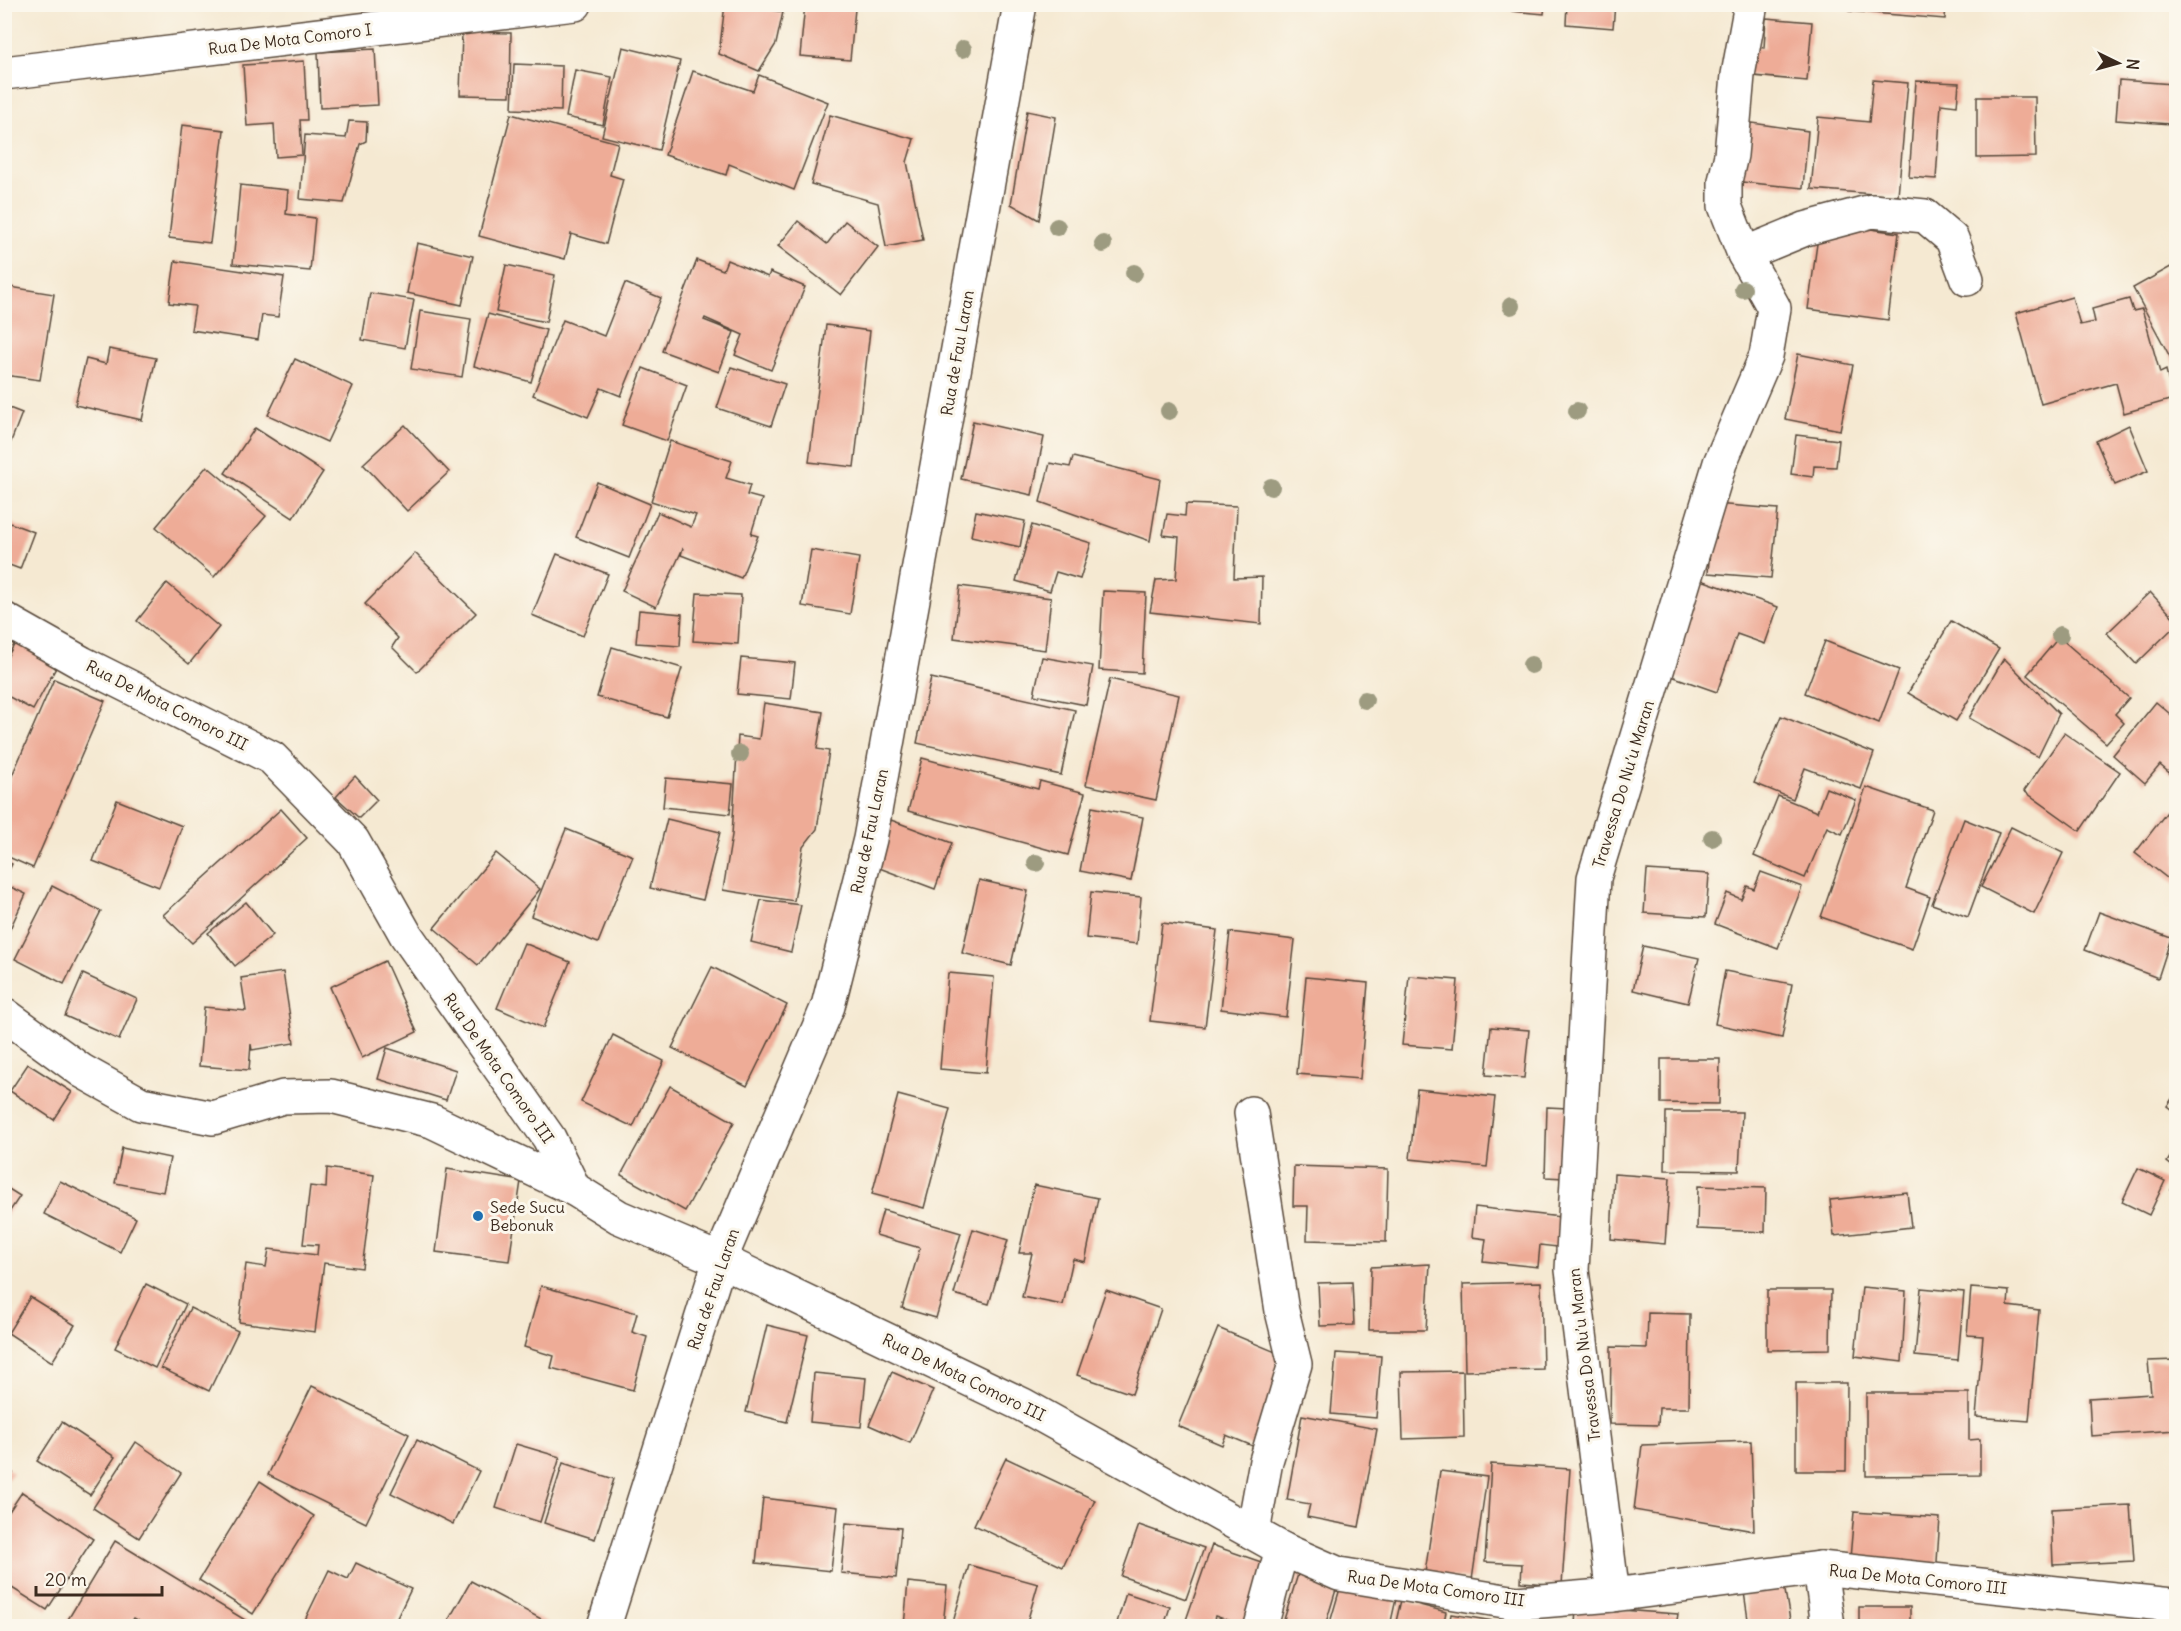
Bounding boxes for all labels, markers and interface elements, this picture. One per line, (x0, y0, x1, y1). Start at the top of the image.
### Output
street label: Rua De Mota Comoro I (207, 19, 373, 59)
north arrow (2088, 33, 2148, 93)
text: N (2122, 58, 2143, 71)
street label: Rua de Fau Laran (936, 289, 978, 417)
street label: Rua De Mota Comoro III (83, 656, 251, 754)
street label: Travessa Do Nu’u Maran (1588, 698, 1658, 870)
street label: Rua de Fau Laran (846, 767, 892, 895)
street label: Rua De Mota Comoro III (440, 989, 558, 1147)
place label: Sede Sucu Bebonuk (490, 1197, 565, 1235)
marker: Sede Sucu Bebonuk (471, 1209, 485, 1223)
street label: Rua de Fau Laran (683, 1226, 743, 1352)
street label: Travessa Do Nu’u Maran (1563, 1267, 1605, 1443)
street label: Rua De Mota Comoro III (879, 1329, 1049, 1425)
scale bar (36, 1559, 162, 1597)
street label: Rua De Mota Comoro III (1828, 1560, 2008, 1598)
street label: Rua De Mota Comoro III (1346, 1566, 1526, 1610)
text: 20 m (45, 1568, 87, 1591)

